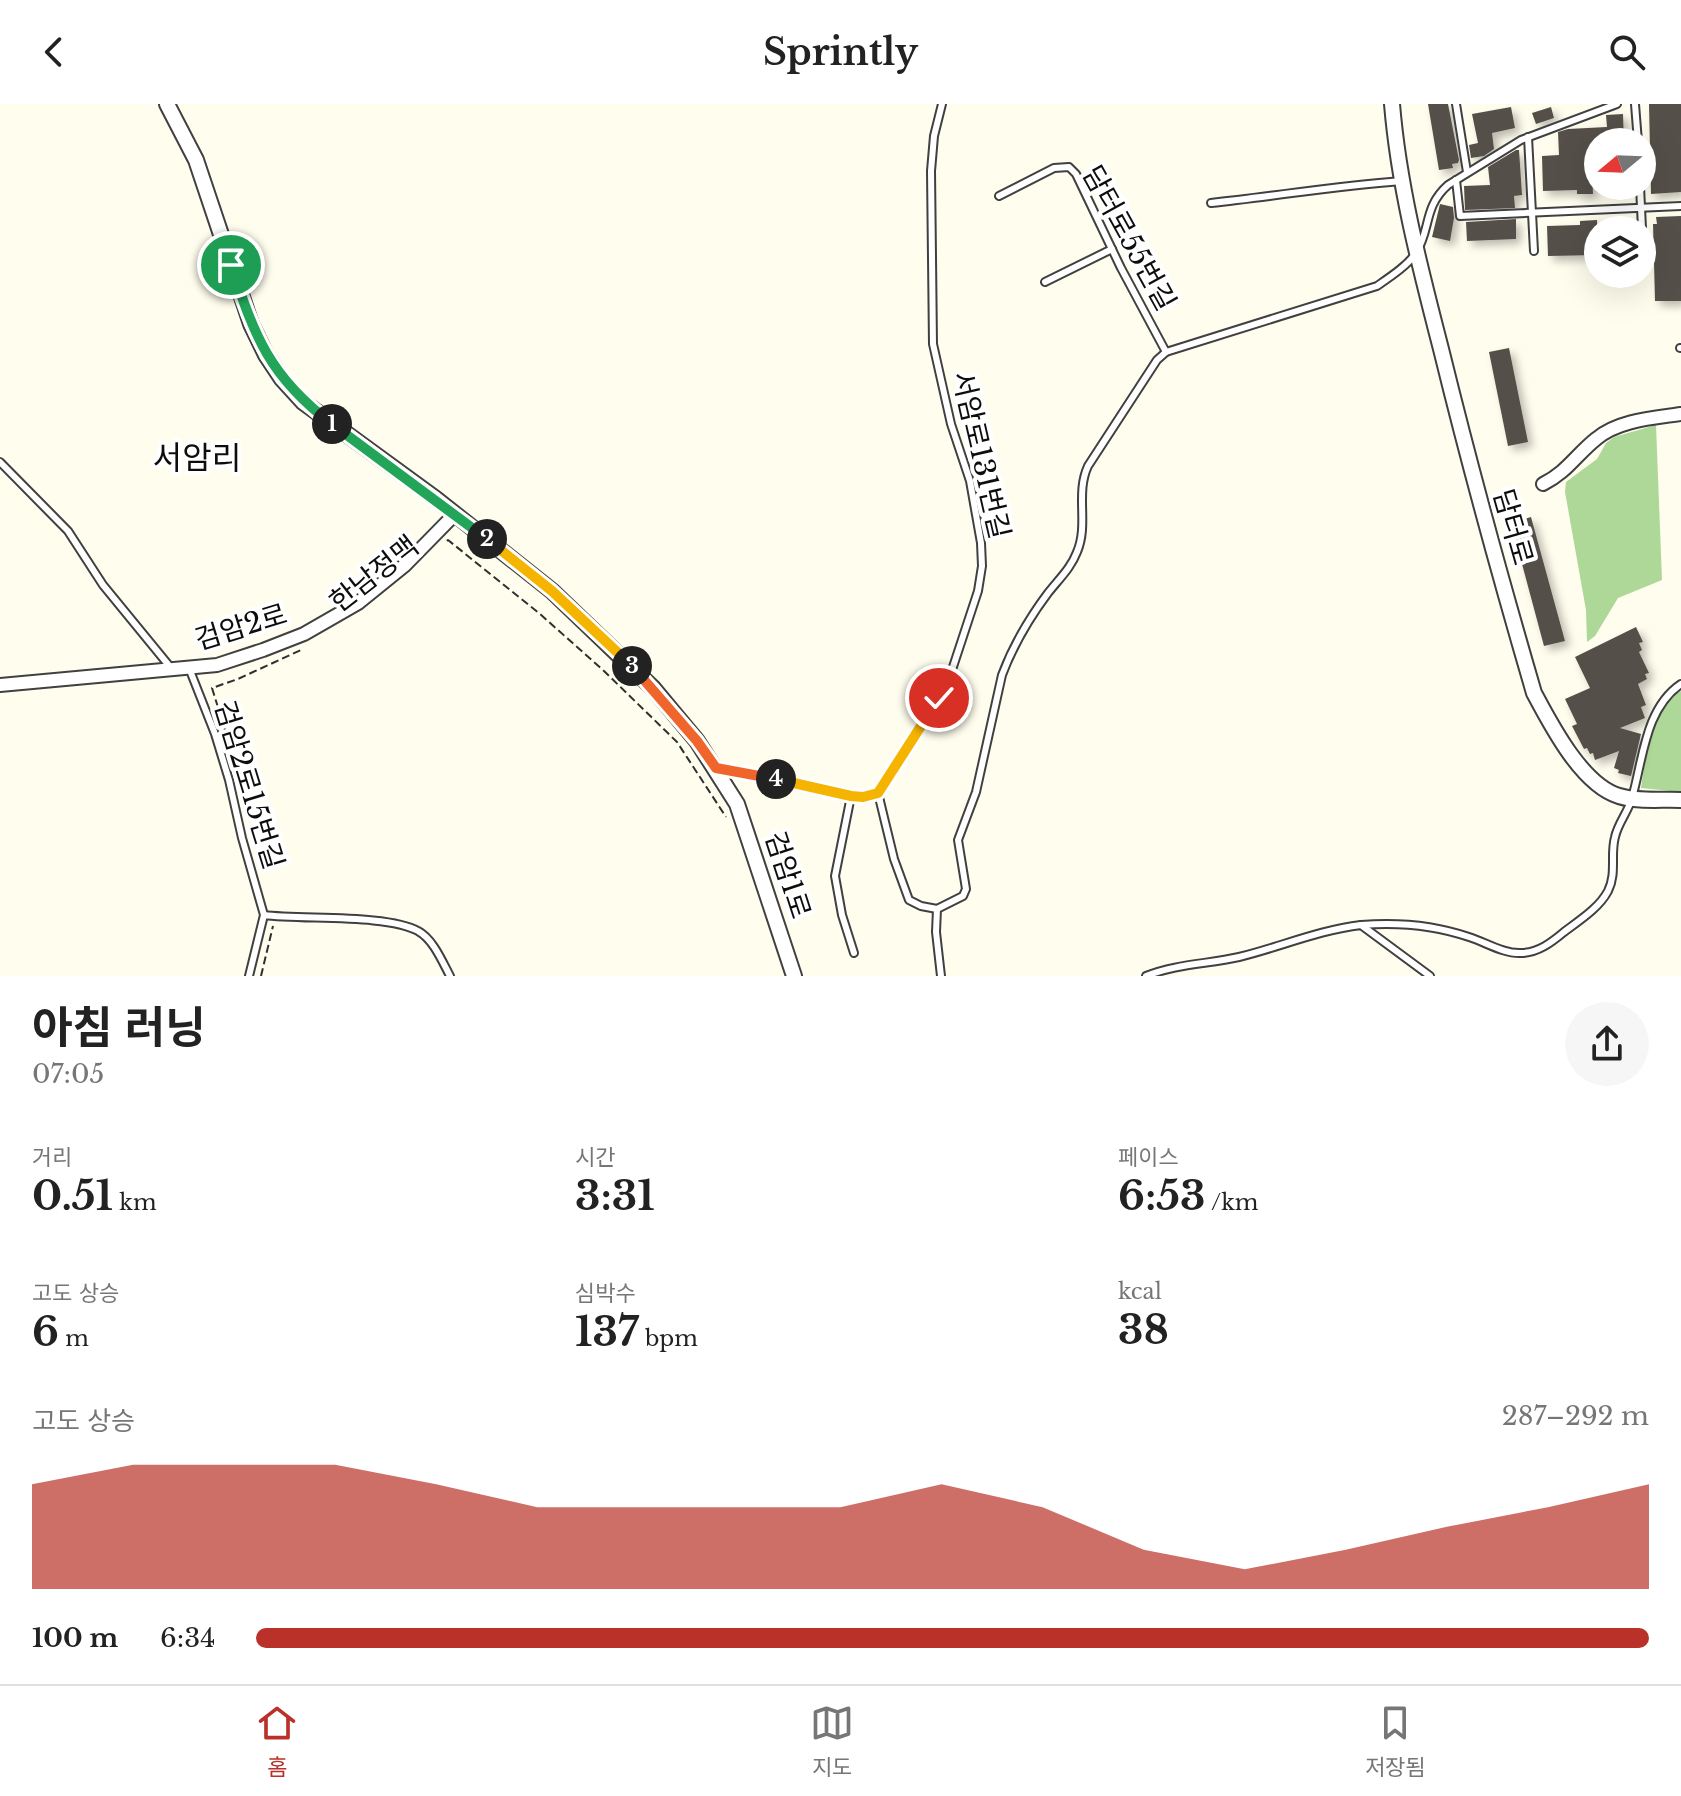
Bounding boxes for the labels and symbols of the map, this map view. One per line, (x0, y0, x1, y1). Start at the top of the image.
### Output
north arrow (1584, 128, 1656, 200)
street label: 담터로55번길 (1075, 159, 1183, 317)
pin (197, 231, 265, 299)
street label: 서암로131번길 (945, 368, 1017, 542)
pin: 1 (312, 404, 352, 444)
district label: 서암리 (153, 438, 241, 478)
street label: 담터로 (1486, 485, 1540, 569)
pin: 2 (467, 519, 507, 559)
street label: 한남정맥 (323, 528, 425, 620)
street label: 검암2로 (191, 596, 291, 658)
pin: 3 (612, 646, 652, 686)
pin (905, 664, 973, 732)
street label: 검암2로15번길 (207, 696, 291, 874)
pin: 4 (756, 759, 796, 799)
street label: 검암1로 (757, 827, 819, 923)

